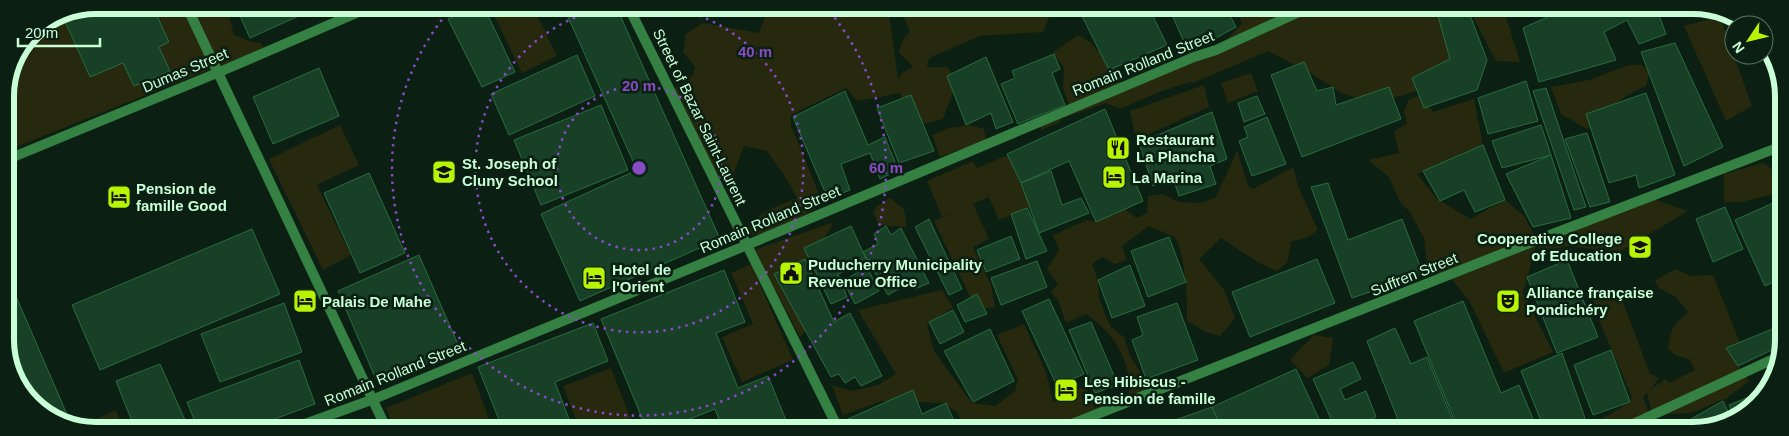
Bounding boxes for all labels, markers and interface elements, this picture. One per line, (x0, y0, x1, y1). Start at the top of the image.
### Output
scale bar (18, 15, 100, 47)
north arrow (1724, 15, 1774, 65)
text: 20 m (25, 24, 58, 41)
street label: Street of Bazar Saint-Laurent (650, 26, 751, 209)
street label: Romain Rolland Street (1070, 27, 1217, 99)
text: N (1729, 39, 1748, 56)
text: 40 m (738, 43, 772, 60)
street label: Dumas Street (139, 44, 231, 96)
text: 20 m (622, 77, 656, 94)
place label: Restaurant La Plancha (1136, 131, 1216, 165)
restaurant icon: Restaurant La Plancha (1105, 135, 1131, 161)
place label: St. Joseph of Cluny School (462, 155, 558, 189)
school or university icon: St. Joseph of Cluny School (431, 159, 457, 185)
centre of rings (630, 159, 648, 177)
text: 60 m (869, 159, 903, 176)
hotel icon: La Marina (1101, 164, 1127, 190)
place label: La Marina (1132, 169, 1203, 186)
place label: Pension de famille Good (136, 180, 227, 214)
street label: Romain Rolland Street (697, 181, 844, 256)
hotel icon: Pension de famille Good (106, 184, 132, 210)
place label: Cooperative College of Education (1477, 230, 1622, 264)
school or university icon: Cooperative College of Education (1627, 234, 1653, 260)
street label: Suffren Street (1368, 249, 1461, 299)
place label: Puducherry Municipality Revenue Office (808, 256, 983, 290)
public building icon: Puducherry Municipality Revenue Office (778, 260, 804, 286)
place label: Hotel de l'Orient (612, 261, 671, 295)
hotel icon: Hotel de l'Orient (581, 265, 607, 291)
place label: Alliance française Pondichéry (1526, 284, 1654, 318)
hotel icon: Palais De Mahe (292, 288, 318, 314)
theatre icon: Alliance française Pondichéry (1495, 288, 1521, 314)
place label: Palais De Mahe (322, 293, 431, 310)
street label: Romain Rolland Street (322, 337, 469, 409)
place label: Les Hibiscus - Pension de famille (1084, 373, 1216, 407)
hotel icon: Les Hibiscus - Pension de famille (1053, 377, 1079, 403)

